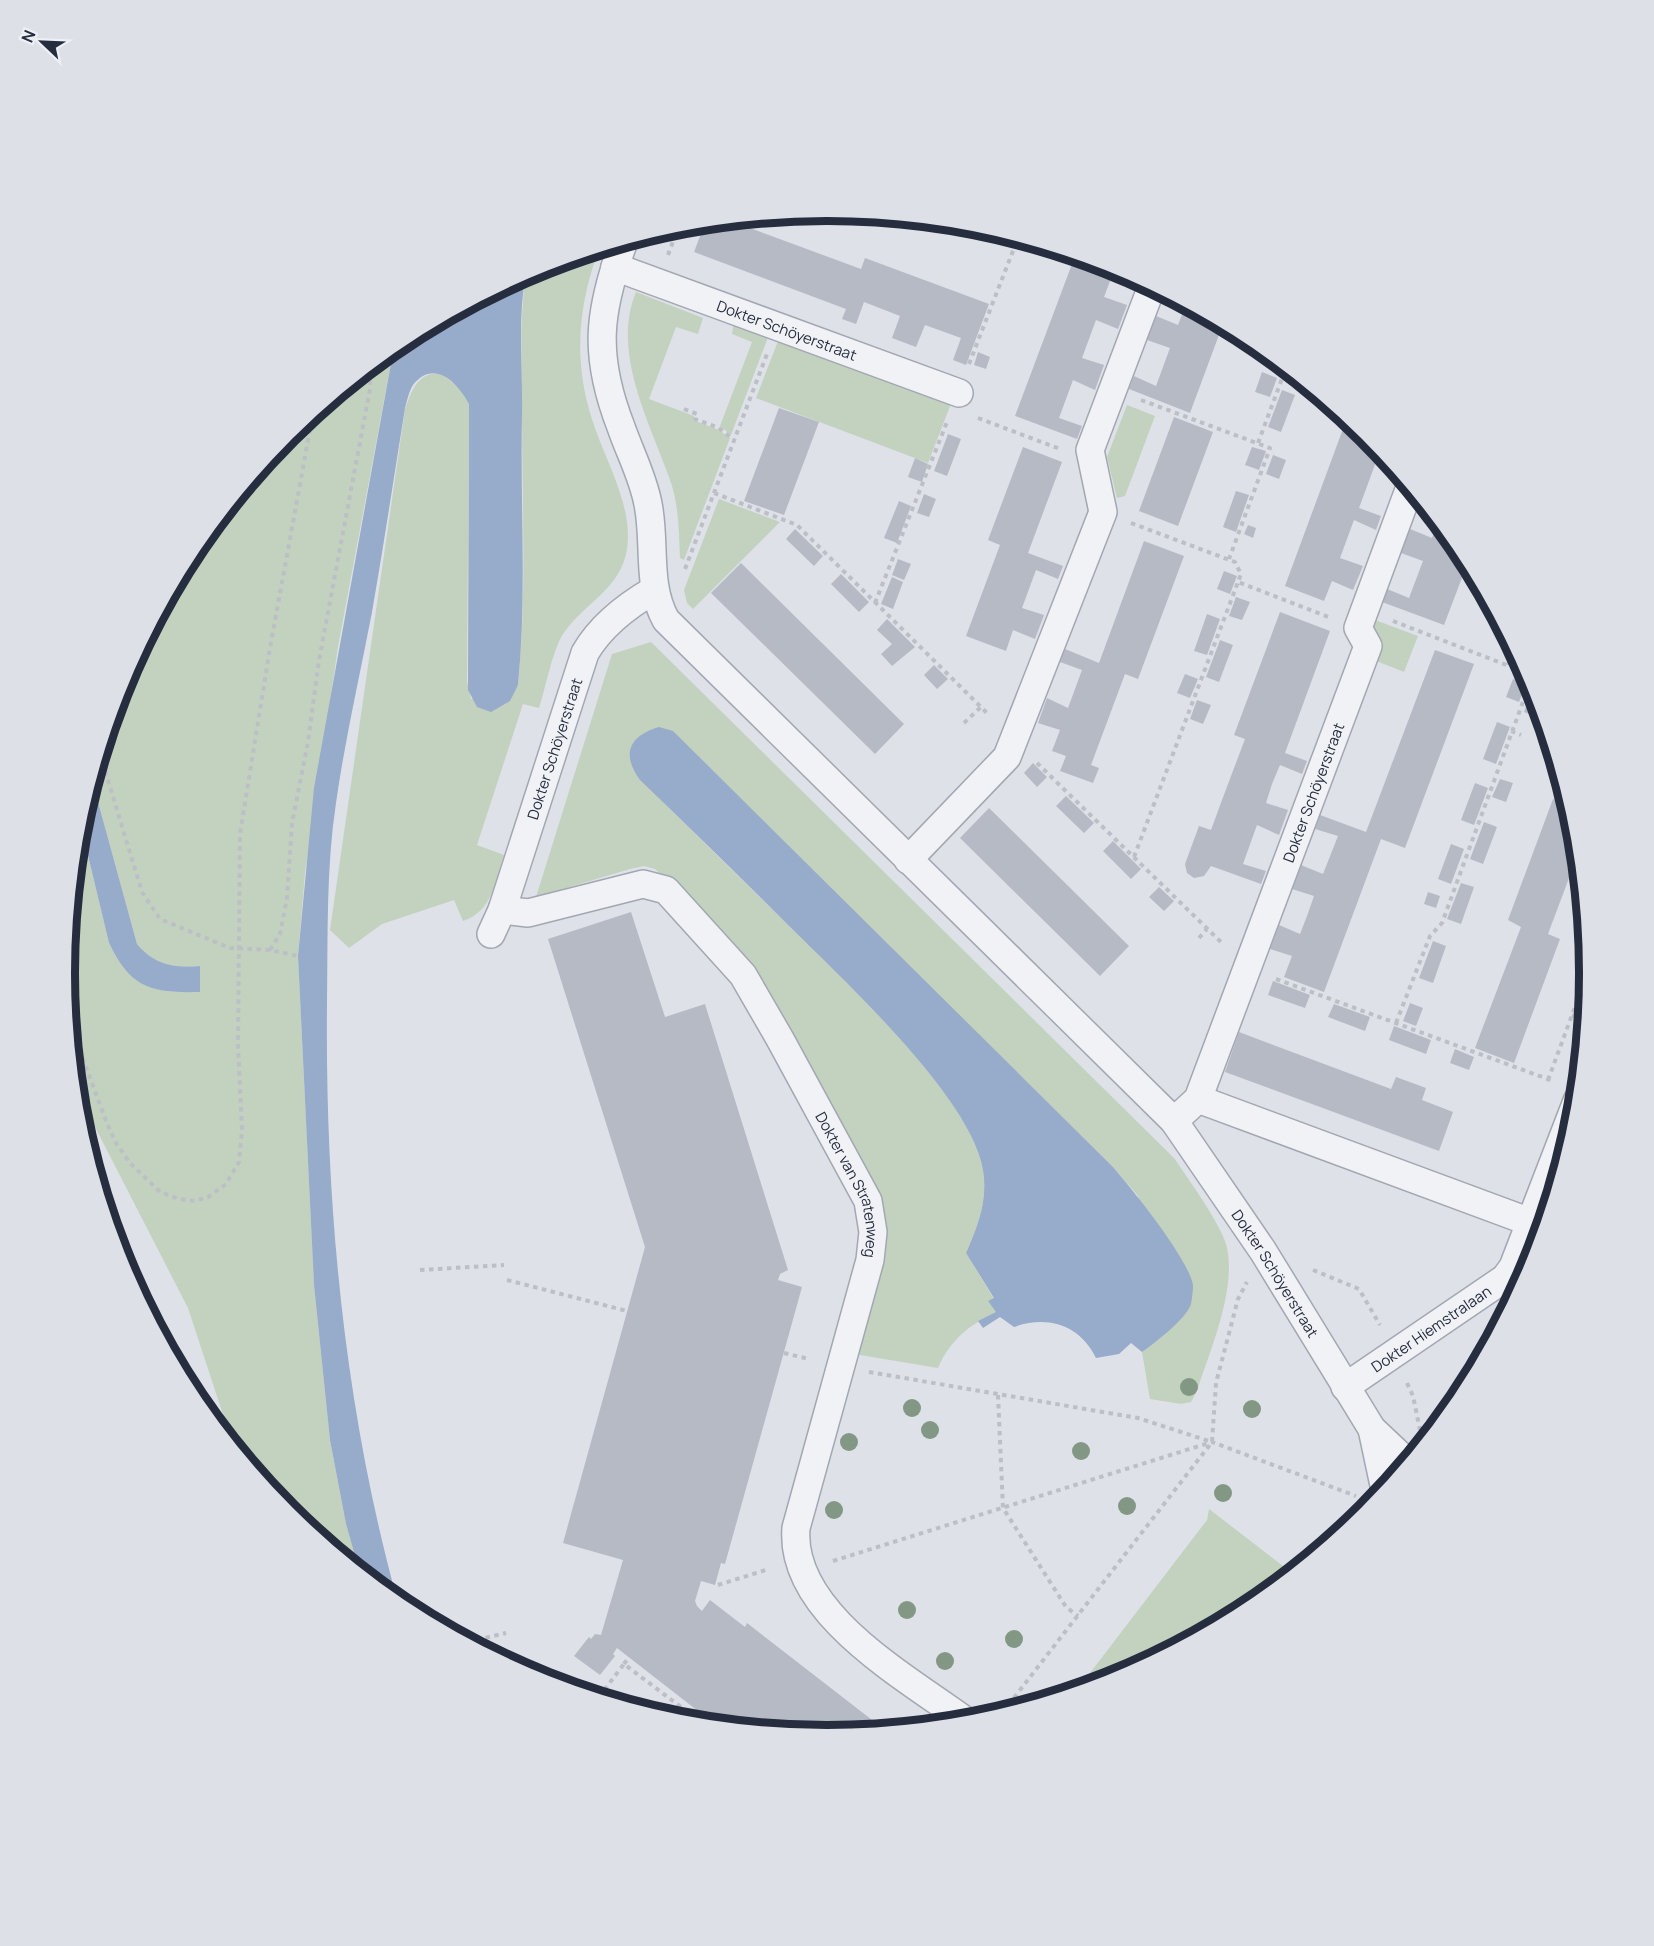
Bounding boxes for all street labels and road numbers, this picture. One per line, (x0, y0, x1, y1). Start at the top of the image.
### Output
street label: Dokter Schöyerstraat (714, 295, 860, 365)
street label: Dokter Schöyerstraat (521, 675, 587, 822)
street label: Dokter Schöyerstraat (1277, 720, 1349, 865)
street label: Dokter van Stratenweg (811, 1108, 884, 1259)
street label: Dokter Schöyerstraat (1227, 1205, 1324, 1341)
street label: Dokter Hiemstralaan (1367, 1280, 1495, 1377)

